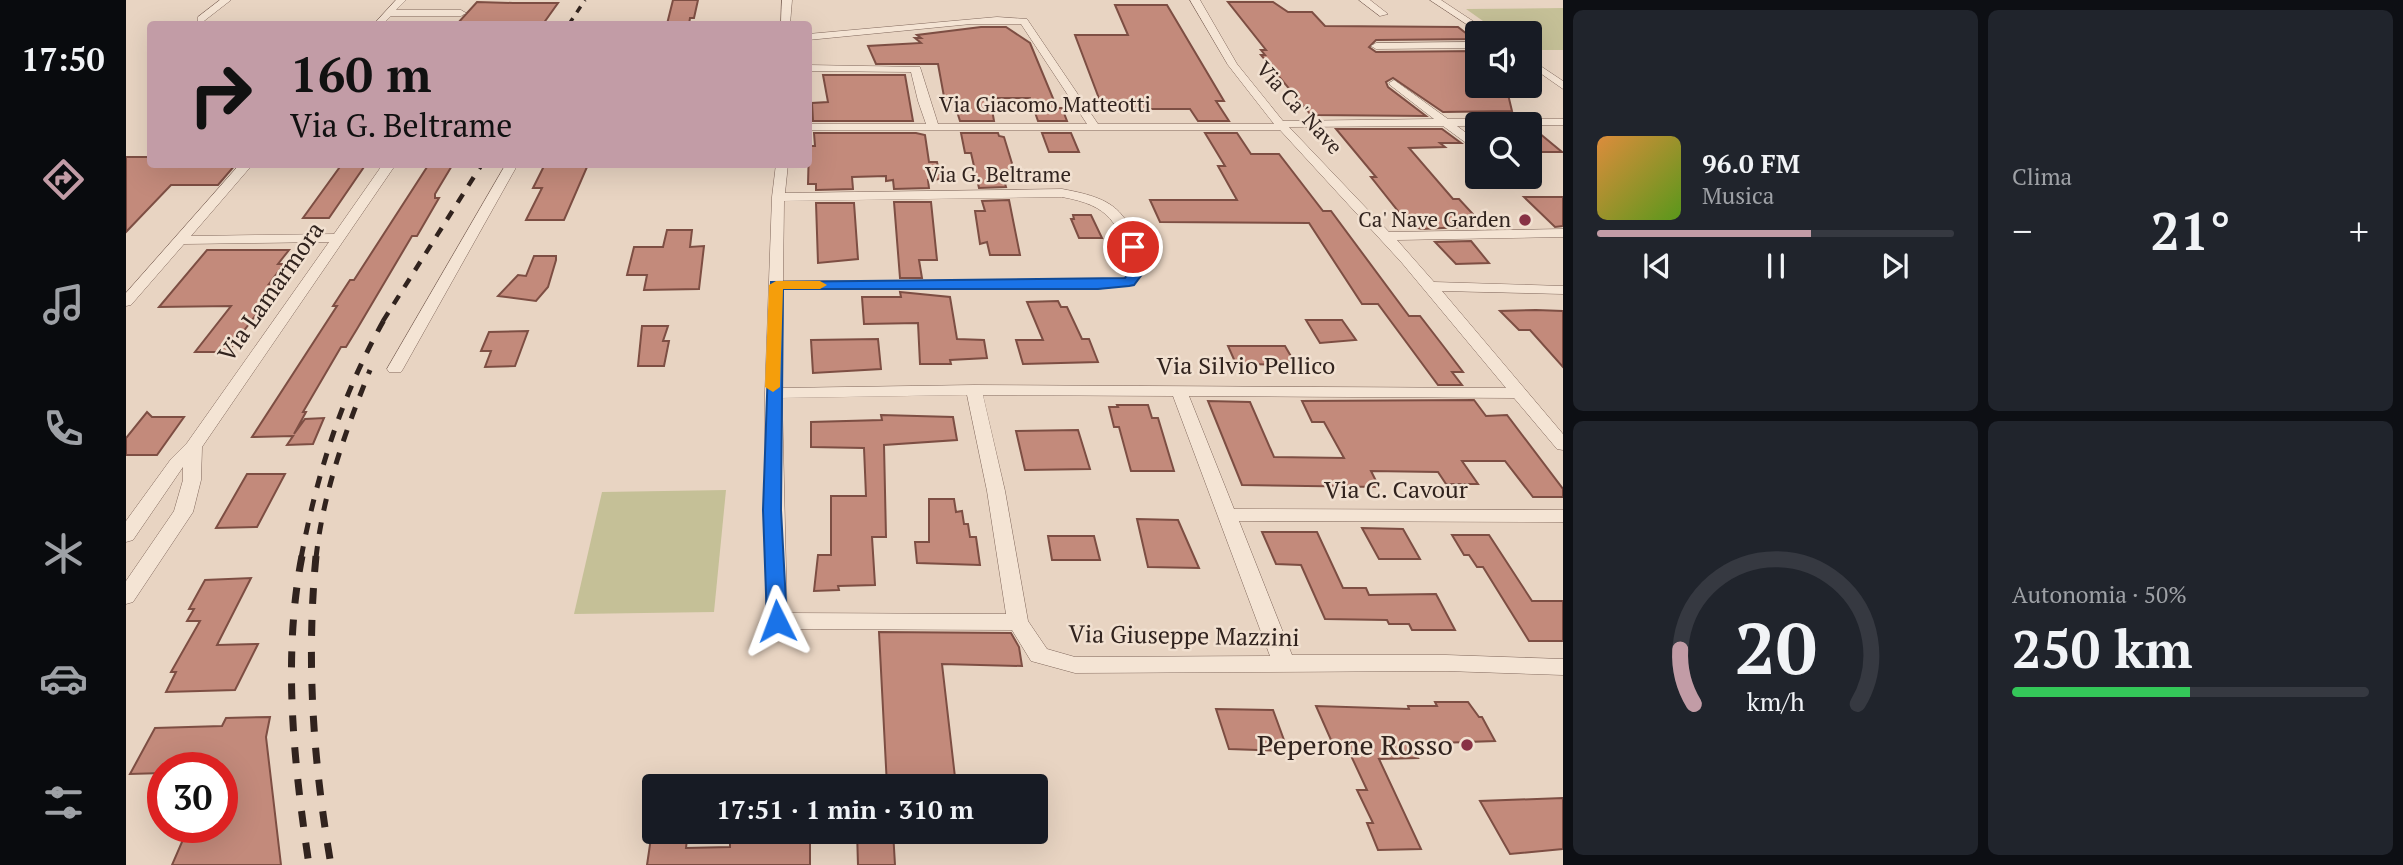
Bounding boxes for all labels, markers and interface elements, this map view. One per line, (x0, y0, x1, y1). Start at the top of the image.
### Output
map controls (1465, 21, 1542, 189)
button: sound (1465, 21, 1542, 98)
text: 17:50 (21, 38, 105, 80)
text: 160 m (290, 41, 432, 106)
icon: right (175, 49, 266, 140)
street label: Via Ca' Nave (1250, 55, 1349, 160)
street label: Via Giacomo Matteotti (939, 90, 1151, 118)
text: Via G. Beltrame (290, 104, 512, 146)
button: search (1465, 112, 1542, 189)
text: 96.0 FM (1702, 146, 1800, 180)
icon: directions (39, 155, 88, 204)
street label: Via G. Beltrame (925, 160, 1071, 188)
text: Clima (2012, 161, 2072, 192)
text: Musica (1702, 180, 1774, 211)
text: 21° (2150, 196, 2231, 265)
place label: Ca' Nave Garden (1358, 205, 1512, 233)
text: − (2012, 206, 2032, 256)
text: + (2349, 206, 2369, 256)
marker: Ca' Nave Garden (1517, 212, 1533, 228)
street label: Via Lamarmora (210, 215, 330, 368)
pin (1103, 217, 1163, 277)
icon: arrive (1114, 228, 1152, 266)
icon: previous (1638, 247, 1676, 285)
icon: pause (1757, 247, 1795, 285)
icon: next (1876, 247, 1914, 285)
icon: music (39, 280, 88, 329)
street label: Via Silvio Pellico (1157, 349, 1335, 381)
icon: phone (39, 404, 88, 453)
street label: Via C. Cavour (1324, 473, 1469, 505)
icon: climate (39, 529, 88, 578)
text: Autonomia · 50% (2012, 579, 2187, 610)
position arrow (740, 584, 814, 658)
text: 20 (1734, 598, 1817, 695)
text: 250 km (2012, 614, 2193, 683)
street label: Via Giuseppe Mazzini (1068, 617, 1300, 653)
icon: car (39, 654, 88, 703)
text: km/h (1747, 685, 1805, 718)
place label: Peperone Rosso (1257, 726, 1453, 763)
marker: Peperone Rosso (1459, 737, 1475, 753)
speed limit sign: 30 (147, 752, 238, 843)
icon: filters (39, 778, 88, 827)
text: 17:51 · 1 min · 310 m (716, 792, 974, 826)

